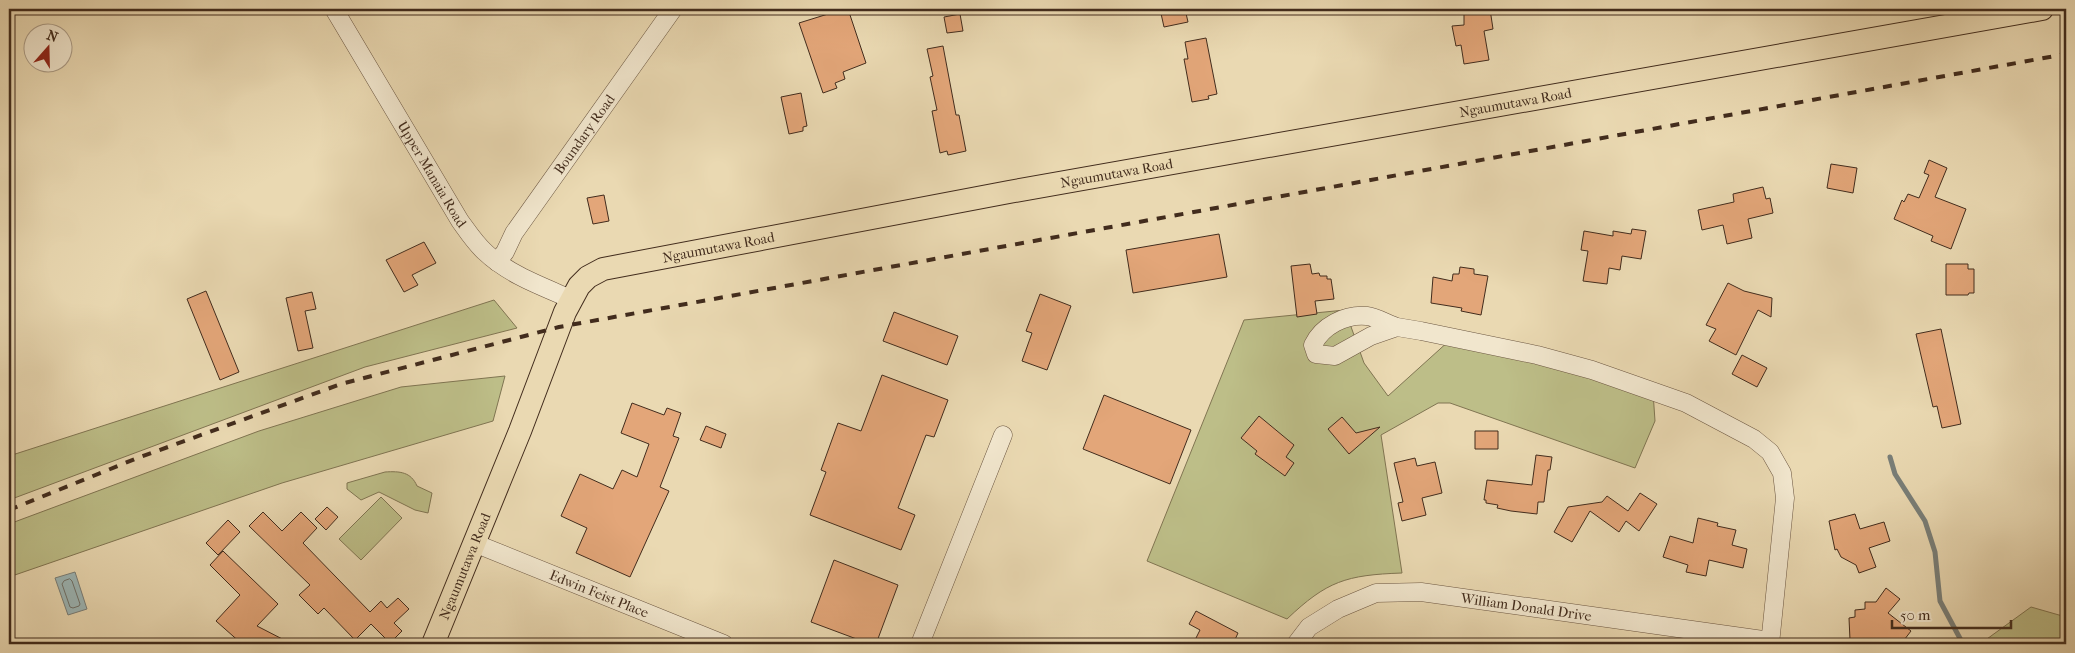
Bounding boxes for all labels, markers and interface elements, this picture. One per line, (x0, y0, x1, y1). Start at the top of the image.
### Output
north arrow (22, 22, 72, 72)
text: N (44, 26, 61, 46)
street label: Ngaumutawa Road (1458, 84, 1573, 121)
street label: Boundary Road (550, 91, 618, 177)
street label: Upper Manaia Road (394, 118, 471, 231)
street label: Ngaumutawa Road (1059, 155, 1174, 191)
street label: Ngaumutawa Road (661, 228, 776, 266)
street label: Ngaumutawa Road (435, 510, 494, 622)
street label: Edwin Feist Place (547, 566, 651, 621)
street label: William Donald Drive (1459, 589, 1593, 624)
scale bar (1892, 598, 2011, 630)
text: 50 m (1900, 606, 1931, 624)

